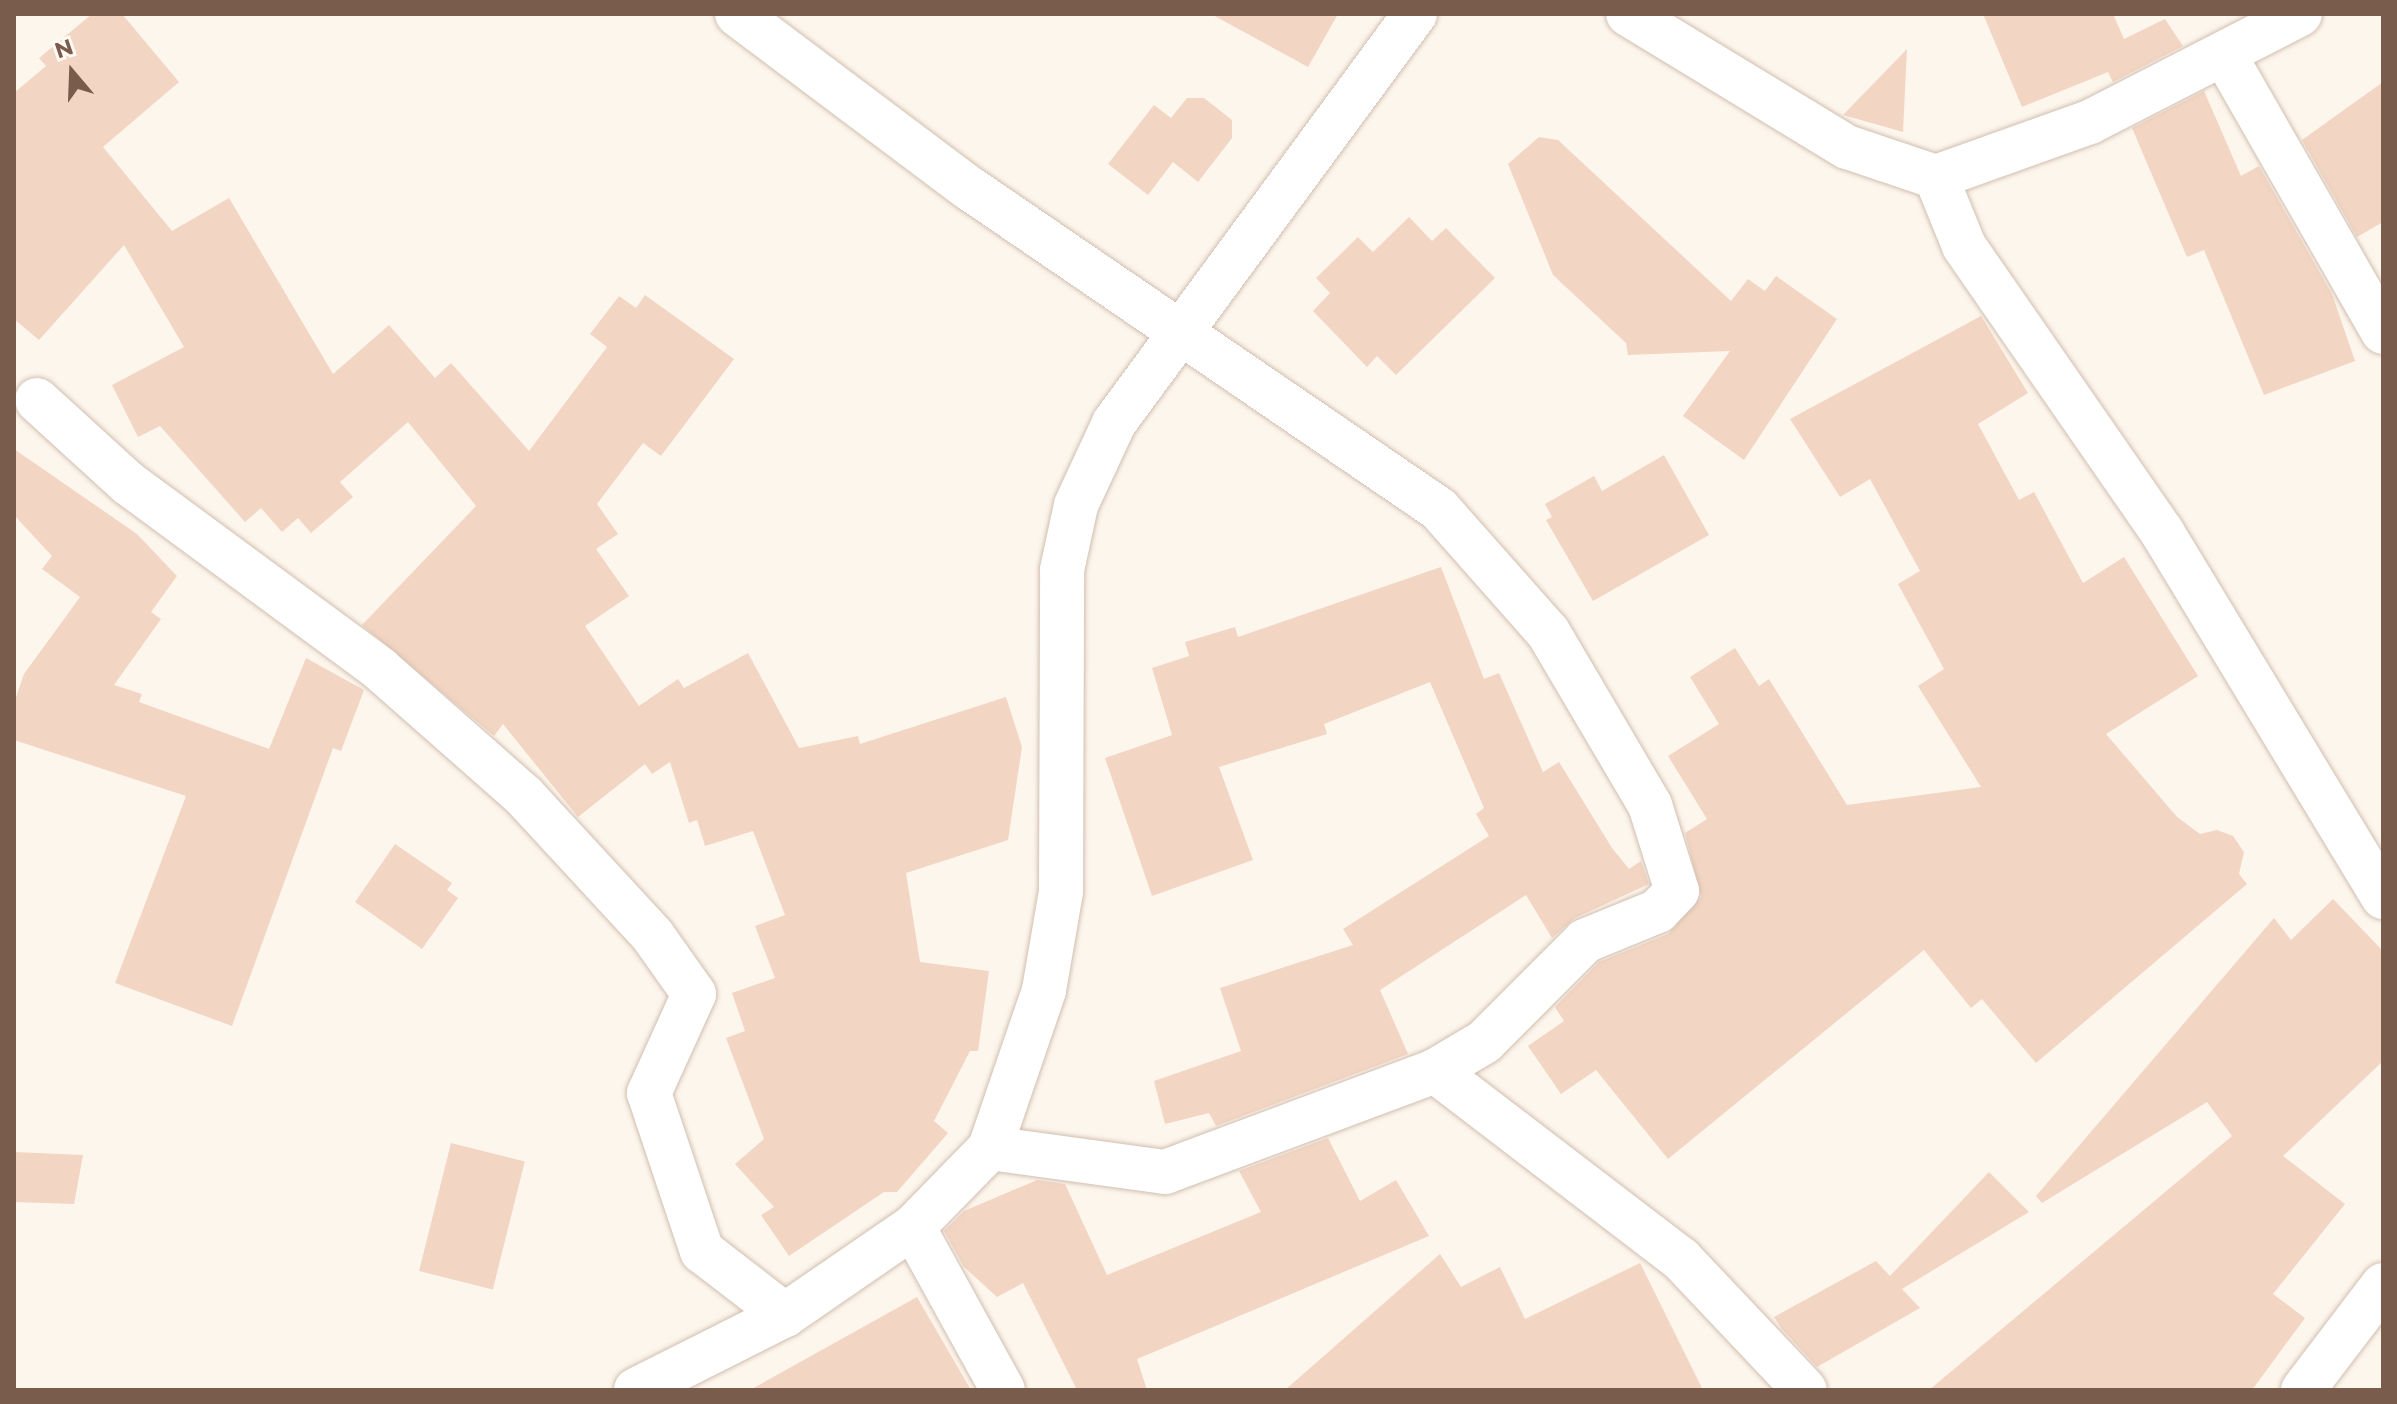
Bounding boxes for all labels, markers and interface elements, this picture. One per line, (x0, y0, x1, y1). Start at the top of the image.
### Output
north arrow (32, 32, 112, 112)
text: N (51, 33, 77, 64)

